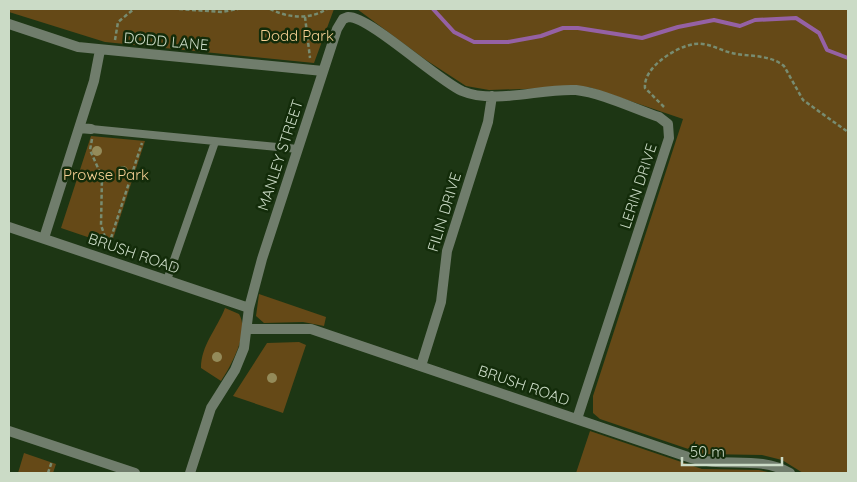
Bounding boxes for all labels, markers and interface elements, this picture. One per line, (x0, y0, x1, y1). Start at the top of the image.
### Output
park label: Dodd Park (260, 26, 334, 45)
street label: DODD LANE (123, 28, 209, 54)
street label: MANLEY STREET (253, 97, 307, 213)
street label: LERIN DRIVE (615, 141, 661, 231)
park label: Prowse Park (63, 165, 149, 184)
street label: FILIN DRIVE (423, 170, 465, 254)
street label: BRUSH ROAD (86, 228, 182, 278)
street label: BRUSH ROAD (476, 360, 572, 410)
scale bar (682, 434, 782, 466)
text: 50 m (690, 442, 725, 461)

